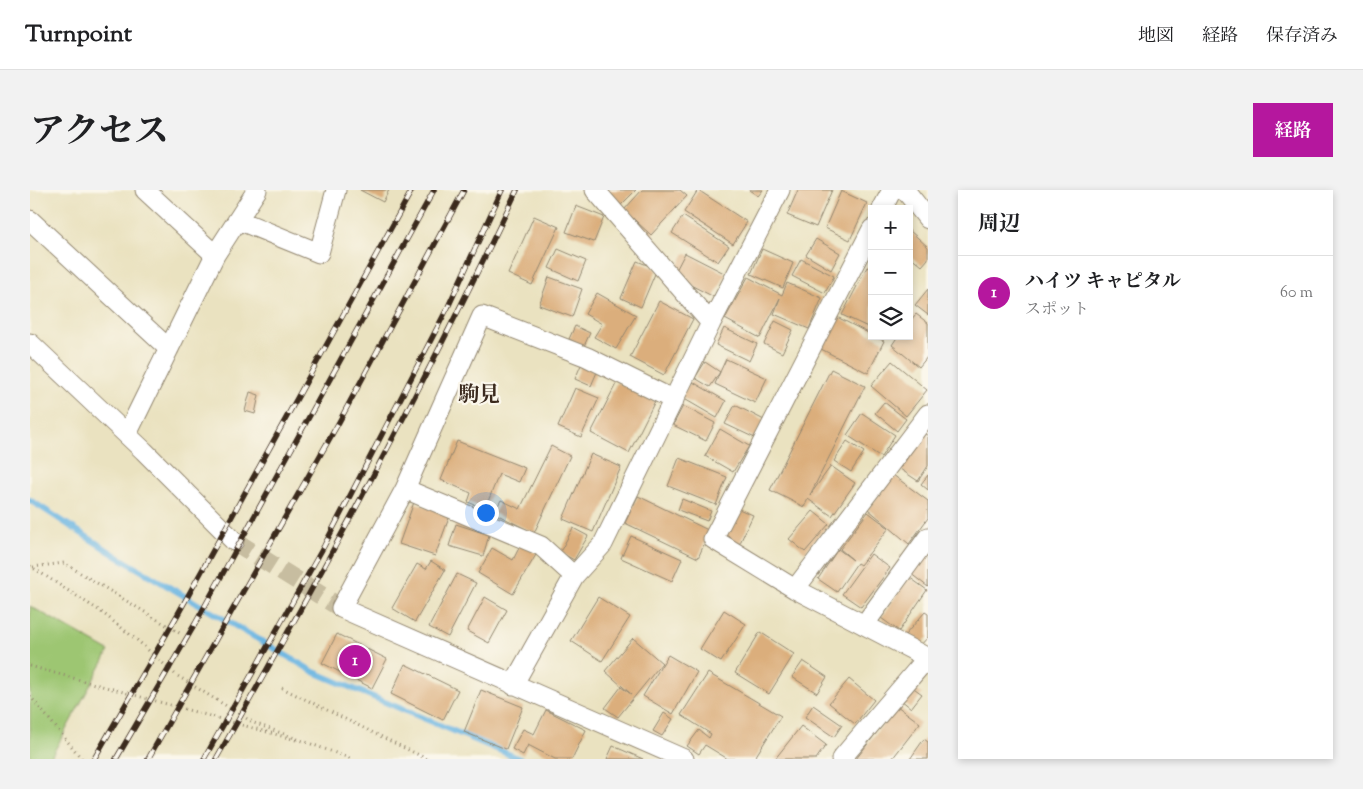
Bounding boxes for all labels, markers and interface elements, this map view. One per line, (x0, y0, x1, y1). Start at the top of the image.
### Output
text: Turnpoint (25, 18, 132, 52)
text: 地図 (1138, 24, 1174, 50)
text: 経路 (1202, 24, 1238, 50)
text: 保存済み (1266, 24, 1338, 50)
button: 経路 (1253, 103, 1333, 157)
text: アクセス (30, 108, 169, 159)
map controls (868, 205, 913, 340)
button: + (868, 205, 913, 250)
text: 周辺 (978, 210, 1020, 240)
button: − (868, 250, 913, 295)
text: ハイツ キャピタル (1025, 269, 1181, 296)
text: 1 (991, 282, 997, 305)
text: 60 m (1280, 282, 1313, 305)
button: layers (868, 295, 913, 340)
text: スポット (1025, 299, 1089, 322)
district label: 駒見 (458, 381, 500, 411)
your location (473, 500, 499, 526)
pin: 1 (339, 642, 371, 680)

